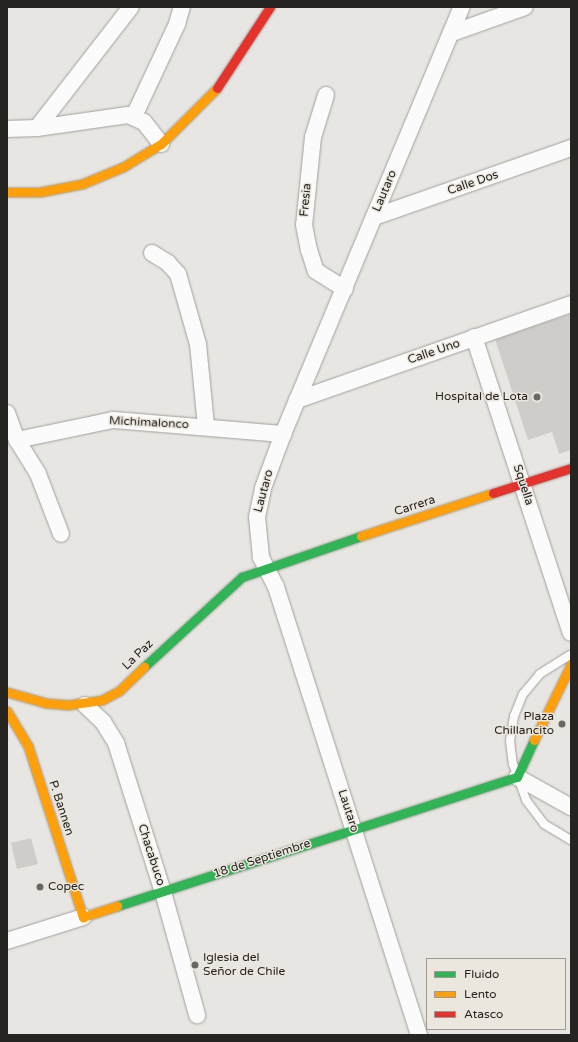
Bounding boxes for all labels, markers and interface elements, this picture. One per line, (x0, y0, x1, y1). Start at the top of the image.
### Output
street label: Lautaro (370, 168, 400, 214)
street label: Calle Dos (446, 168, 500, 198)
street label: Fresia (297, 183, 315, 217)
street label: Calle Uno (406, 336, 462, 368)
place label: Hospital de Lota (435, 390, 528, 404)
marker: Hospital de Lota (531, 391, 543, 403)
street label: Michimalonco (109, 414, 189, 432)
street label: Squella (510, 463, 536, 507)
street label: Lautaro (251, 468, 277, 514)
street label: Carrera (393, 493, 437, 519)
street label: La Paz (120, 637, 156, 673)
place label: Plaza Chillancito (494, 710, 554, 738)
marker: Plaza Chillancito (557, 719, 567, 729)
street label: P. Bannen (45, 779, 77, 837)
street label: Lautaro (334, 788, 362, 834)
street label: Chacabuco (134, 822, 168, 888)
street label: 18 de Septiembre (211, 836, 313, 882)
place label: Copec (48, 880, 84, 894)
marker: Copec (35, 882, 45, 892)
place label: Iglesia del Señor de Chile (203, 951, 285, 979)
legend (426, 958, 566, 1030)
marker: Iglesia del Señor de Chile (190, 960, 200, 970)
text: Fluido (464, 967, 499, 981)
text: Lento (464, 987, 497, 1001)
text: Atasco (464, 1007, 503, 1021)

